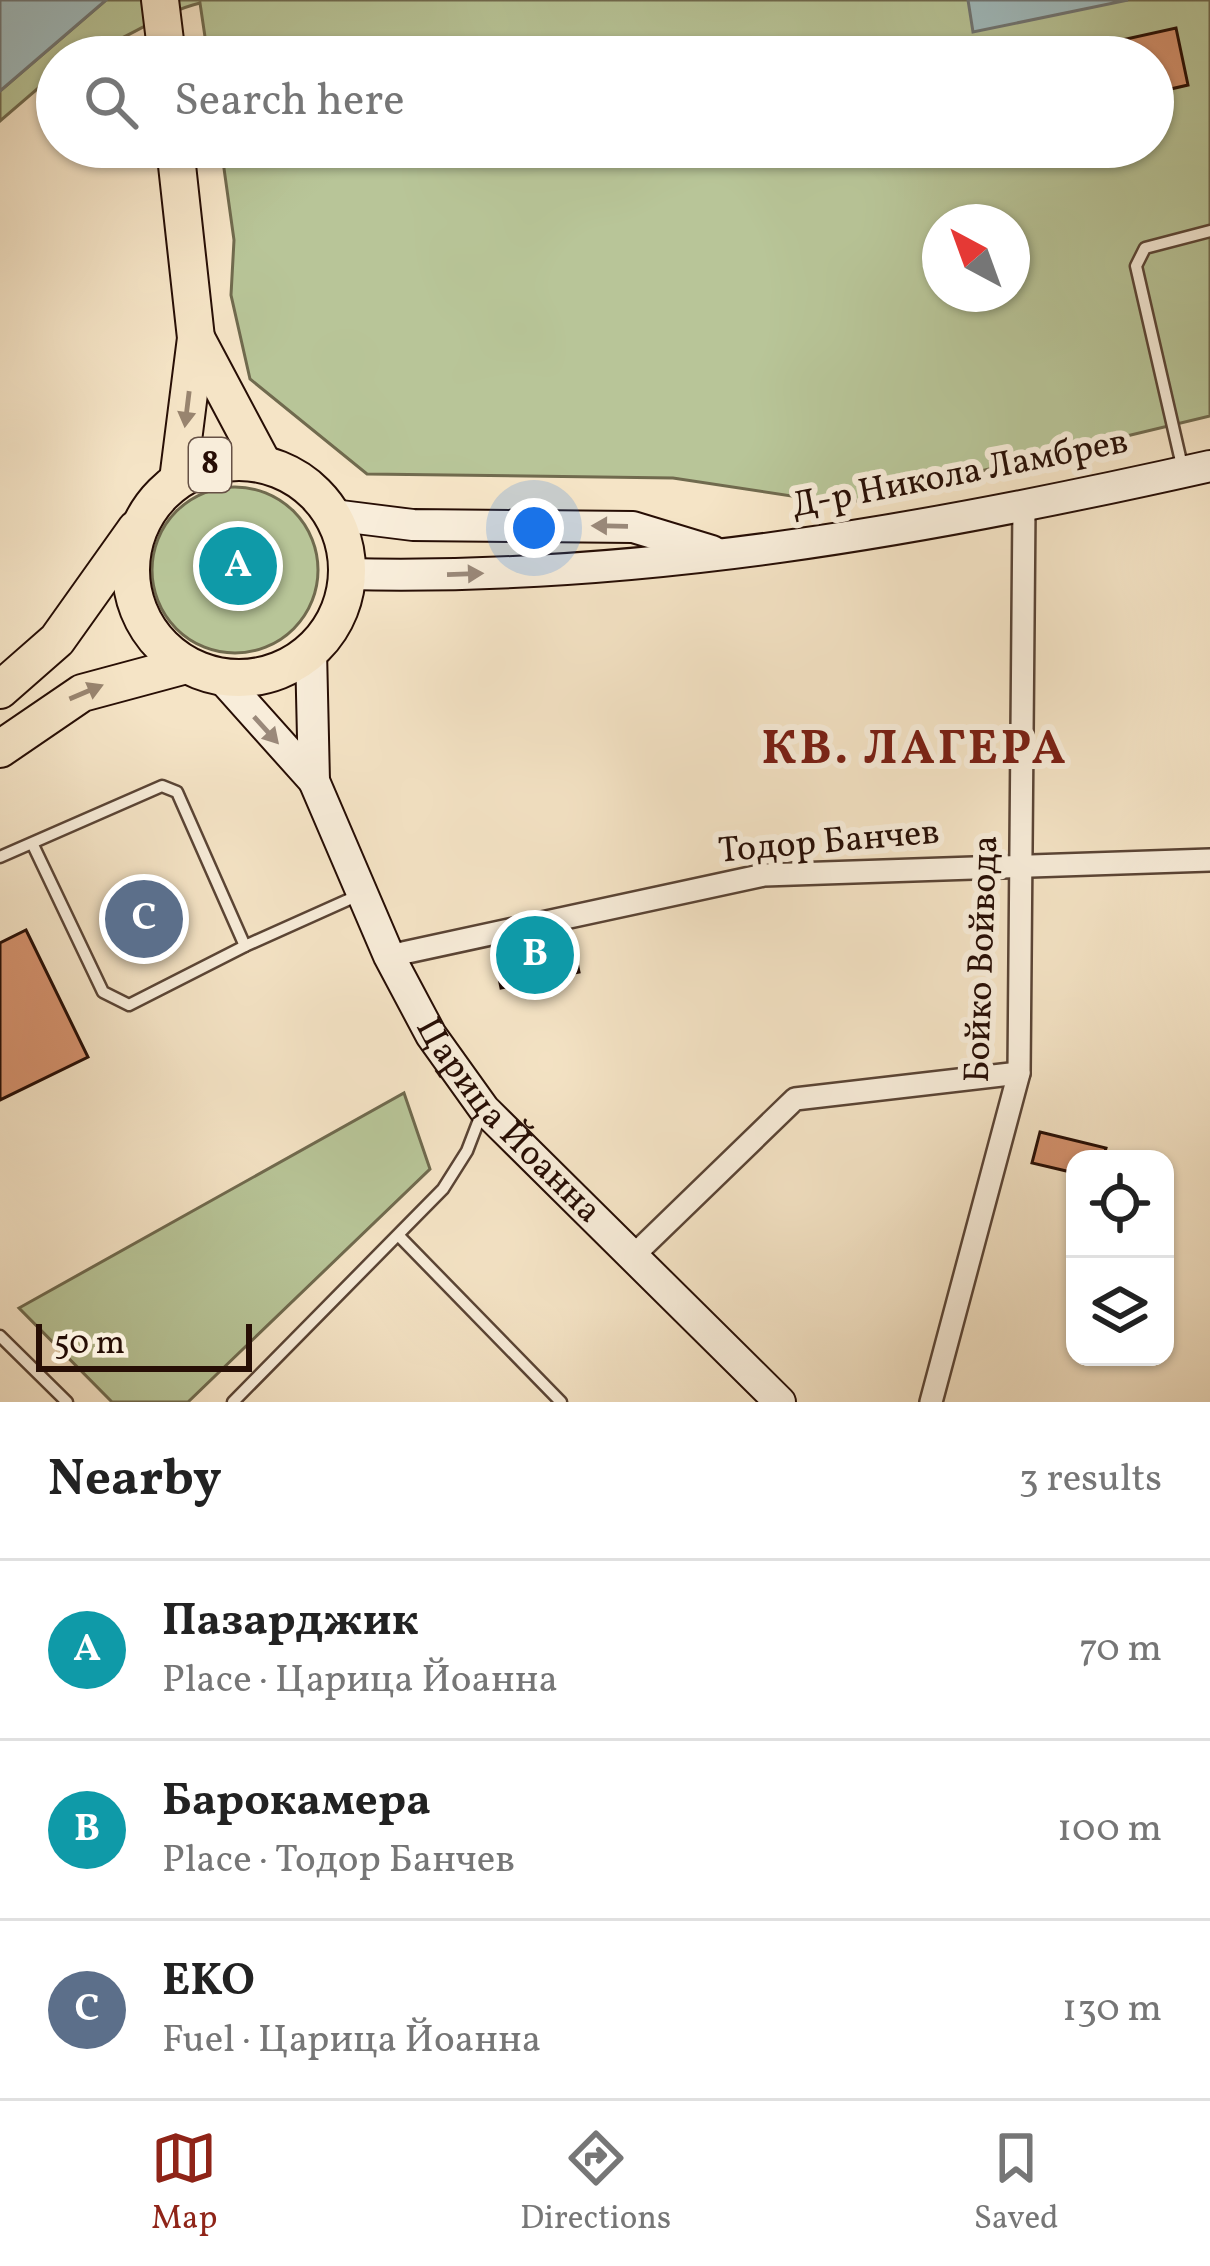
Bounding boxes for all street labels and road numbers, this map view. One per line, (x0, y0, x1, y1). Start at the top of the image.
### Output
street label: Д-р Никола Ламбрев (788, 418, 1132, 532)
road number: 8 (189, 438, 231, 492)
street label: Тодор Банчев (716, 808, 942, 878)
street label: Бойко Войвода (954, 834, 1012, 1084)
street label: Царица Йоанна (402, 1010, 612, 1236)

